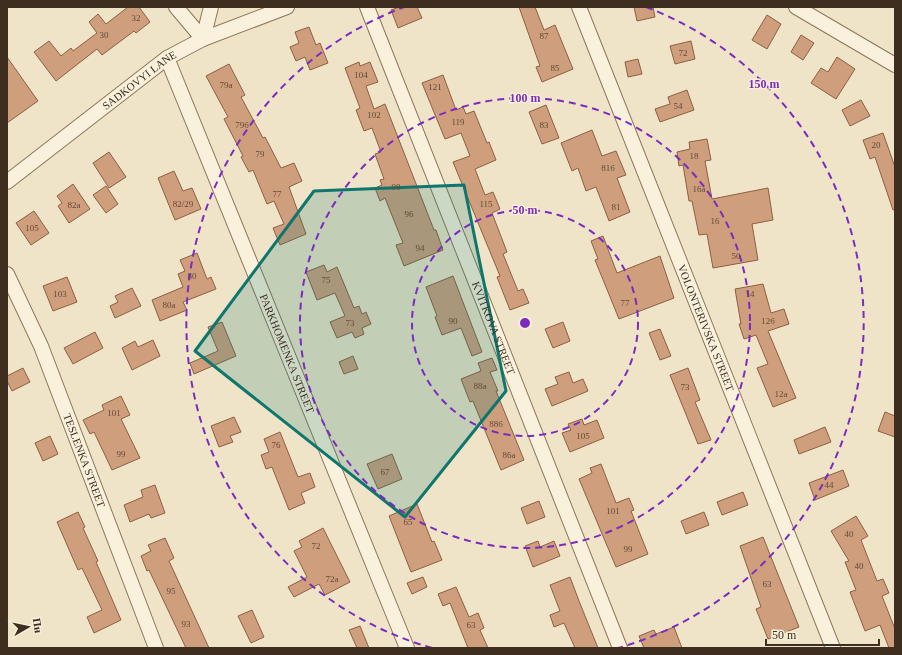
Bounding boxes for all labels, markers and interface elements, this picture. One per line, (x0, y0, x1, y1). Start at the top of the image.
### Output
house number: 32 (132, 13, 141, 23)
house number: 30 (100, 30, 109, 40)
house number: 87 (540, 31, 549, 41)
street label: SADKOVYI LANE (100, 48, 178, 112)
house number: 72 (679, 48, 688, 58)
house number: 85 (551, 63, 560, 73)
house number: 104 (354, 70, 368, 80)
text: 150 m (749, 77, 780, 91)
house number: 79а (220, 80, 233, 90)
house number: 121 (428, 82, 442, 92)
text: 100 m (510, 91, 541, 105)
house number: 54 (674, 101, 683, 111)
house number: 102 (367, 110, 381, 120)
house number: 119 (451, 117, 465, 127)
house number: 79б (235, 120, 249, 130)
house number: 83 (540, 120, 549, 130)
house number: 20 (872, 140, 881, 150)
house number: 79 (256, 149, 265, 159)
house number: 18 (690, 151, 699, 161)
house number: 81б (601, 163, 615, 173)
house number: 98 (392, 182, 401, 192)
house number: 16а (693, 184, 706, 194)
house number: 77 (273, 189, 282, 199)
house number: 82/29 (173, 199, 194, 209)
house number: 115 (479, 199, 493, 209)
house number: 82а (68, 200, 81, 210)
house number: 81 (612, 202, 621, 212)
text: 50 m (513, 203, 538, 217)
house number: 96 (405, 209, 414, 219)
house number: 16 (711, 216, 720, 226)
house number: 105 (25, 223, 39, 233)
house number: 94 (416, 243, 425, 253)
house number: 50 (732, 251, 741, 261)
street label: VOLONTERIVSKA STREET (676, 263, 737, 393)
house number: 80 (188, 271, 197, 281)
house number: 75 (322, 275, 331, 285)
street label: KVITKOVA STREET (470, 280, 518, 377)
house number: 103 (53, 289, 67, 299)
house number: 14 (746, 289, 755, 299)
street label: PARKHOMENKA STREET (258, 292, 317, 415)
house number: 77 (621, 298, 630, 308)
house number: 80а (163, 300, 176, 310)
house number: 90 (449, 316, 458, 326)
centre of rings (518, 316, 532, 330)
house number: 12б (761, 316, 775, 326)
house number: 73 (346, 318, 355, 328)
house number: 88а (474, 381, 487, 391)
house number: 73 (681, 382, 690, 392)
house number: 12а (775, 389, 788, 399)
house number: 101 (107, 408, 121, 418)
street label: TESLENKA STREET (61, 412, 108, 509)
house number: 88б (489, 419, 503, 429)
house number: 105 (576, 431, 590, 441)
house number: 76 (272, 440, 281, 450)
house number: 99 (117, 449, 126, 459)
house number: 86а (503, 450, 516, 460)
house number: 67 (381, 467, 390, 477)
house number: 44 (825, 480, 834, 490)
house number: 101 (606, 506, 620, 516)
house number: 65 (404, 517, 413, 527)
house number: 40 (845, 529, 854, 539)
house number: 72 (312, 541, 321, 551)
house number: 99 (624, 544, 633, 554)
house number: 40 (855, 561, 864, 571)
house number: 72а (326, 574, 339, 584)
house number: 63 (763, 579, 772, 589)
house number: 95 (167, 586, 176, 596)
north arrow (8, 607, 48, 647)
text: Пн (31, 617, 45, 634)
house number: 93 (182, 619, 191, 629)
house number: 63 (467, 620, 476, 630)
scale bar (766, 621, 879, 647)
text: 50 m (772, 628, 797, 642)

